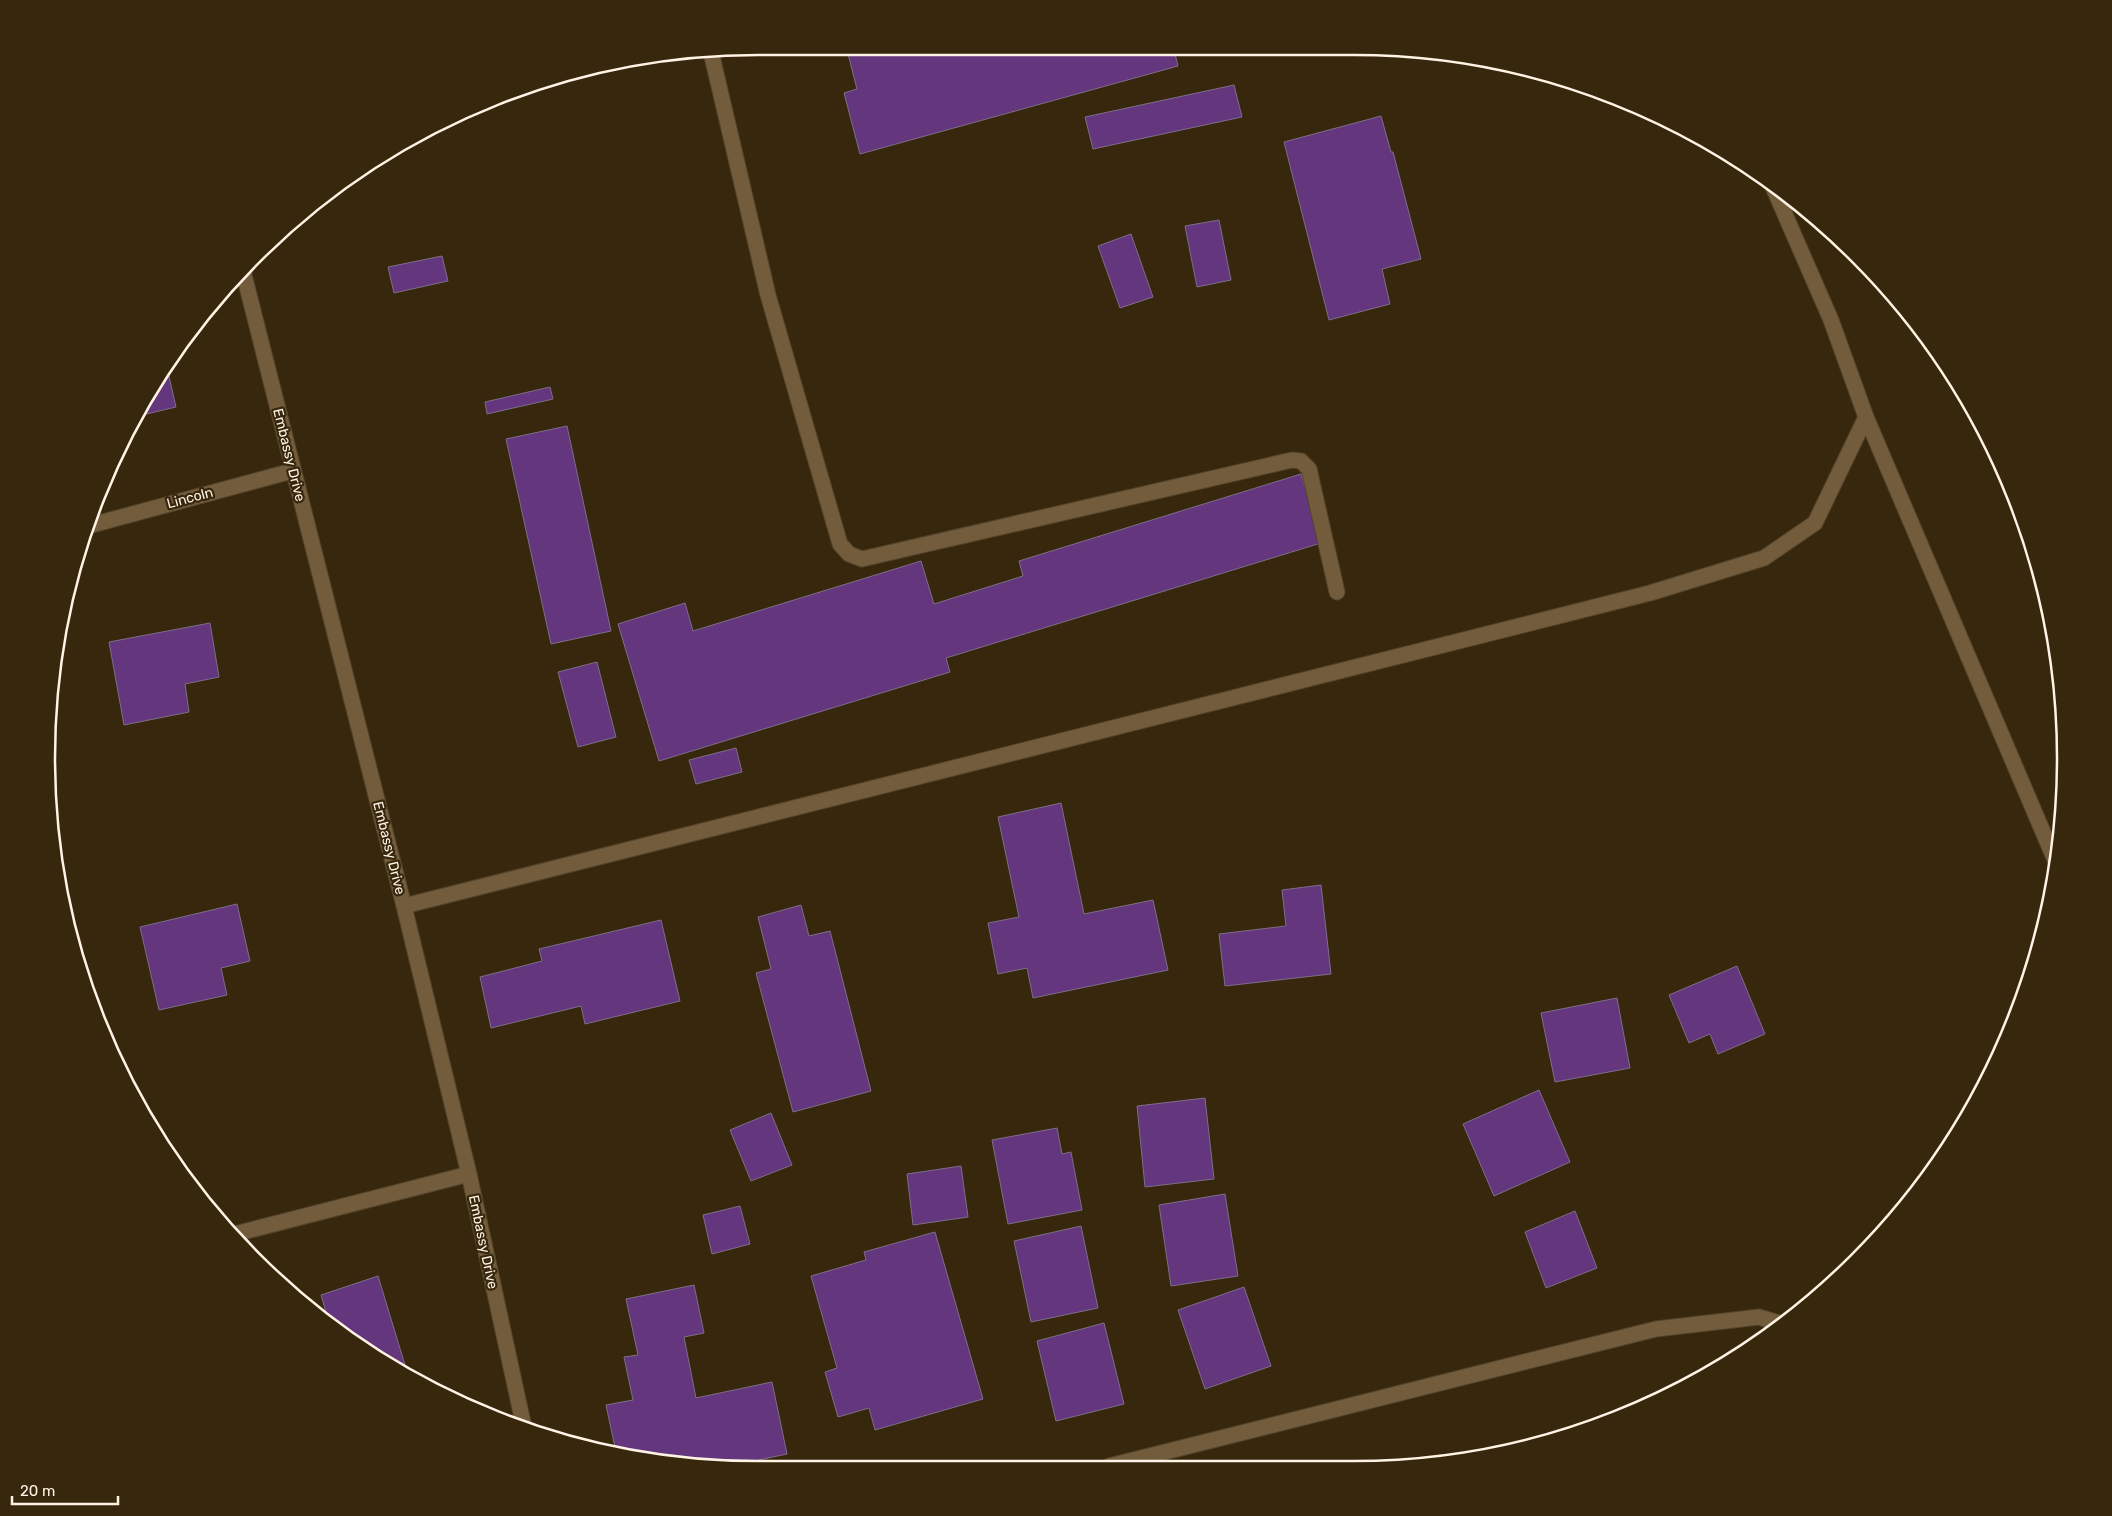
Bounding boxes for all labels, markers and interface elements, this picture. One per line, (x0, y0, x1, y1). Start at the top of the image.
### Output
street label: Embassy Drive (269, 407, 309, 504)
street label: Lincoln (165, 484, 215, 512)
street label: Embassy Drive (369, 800, 409, 897)
street label: Embassy Drive (465, 1194, 501, 1291)
scale bar (12, 1474, 119, 1506)
text: 20 m (20, 1482, 55, 1500)

